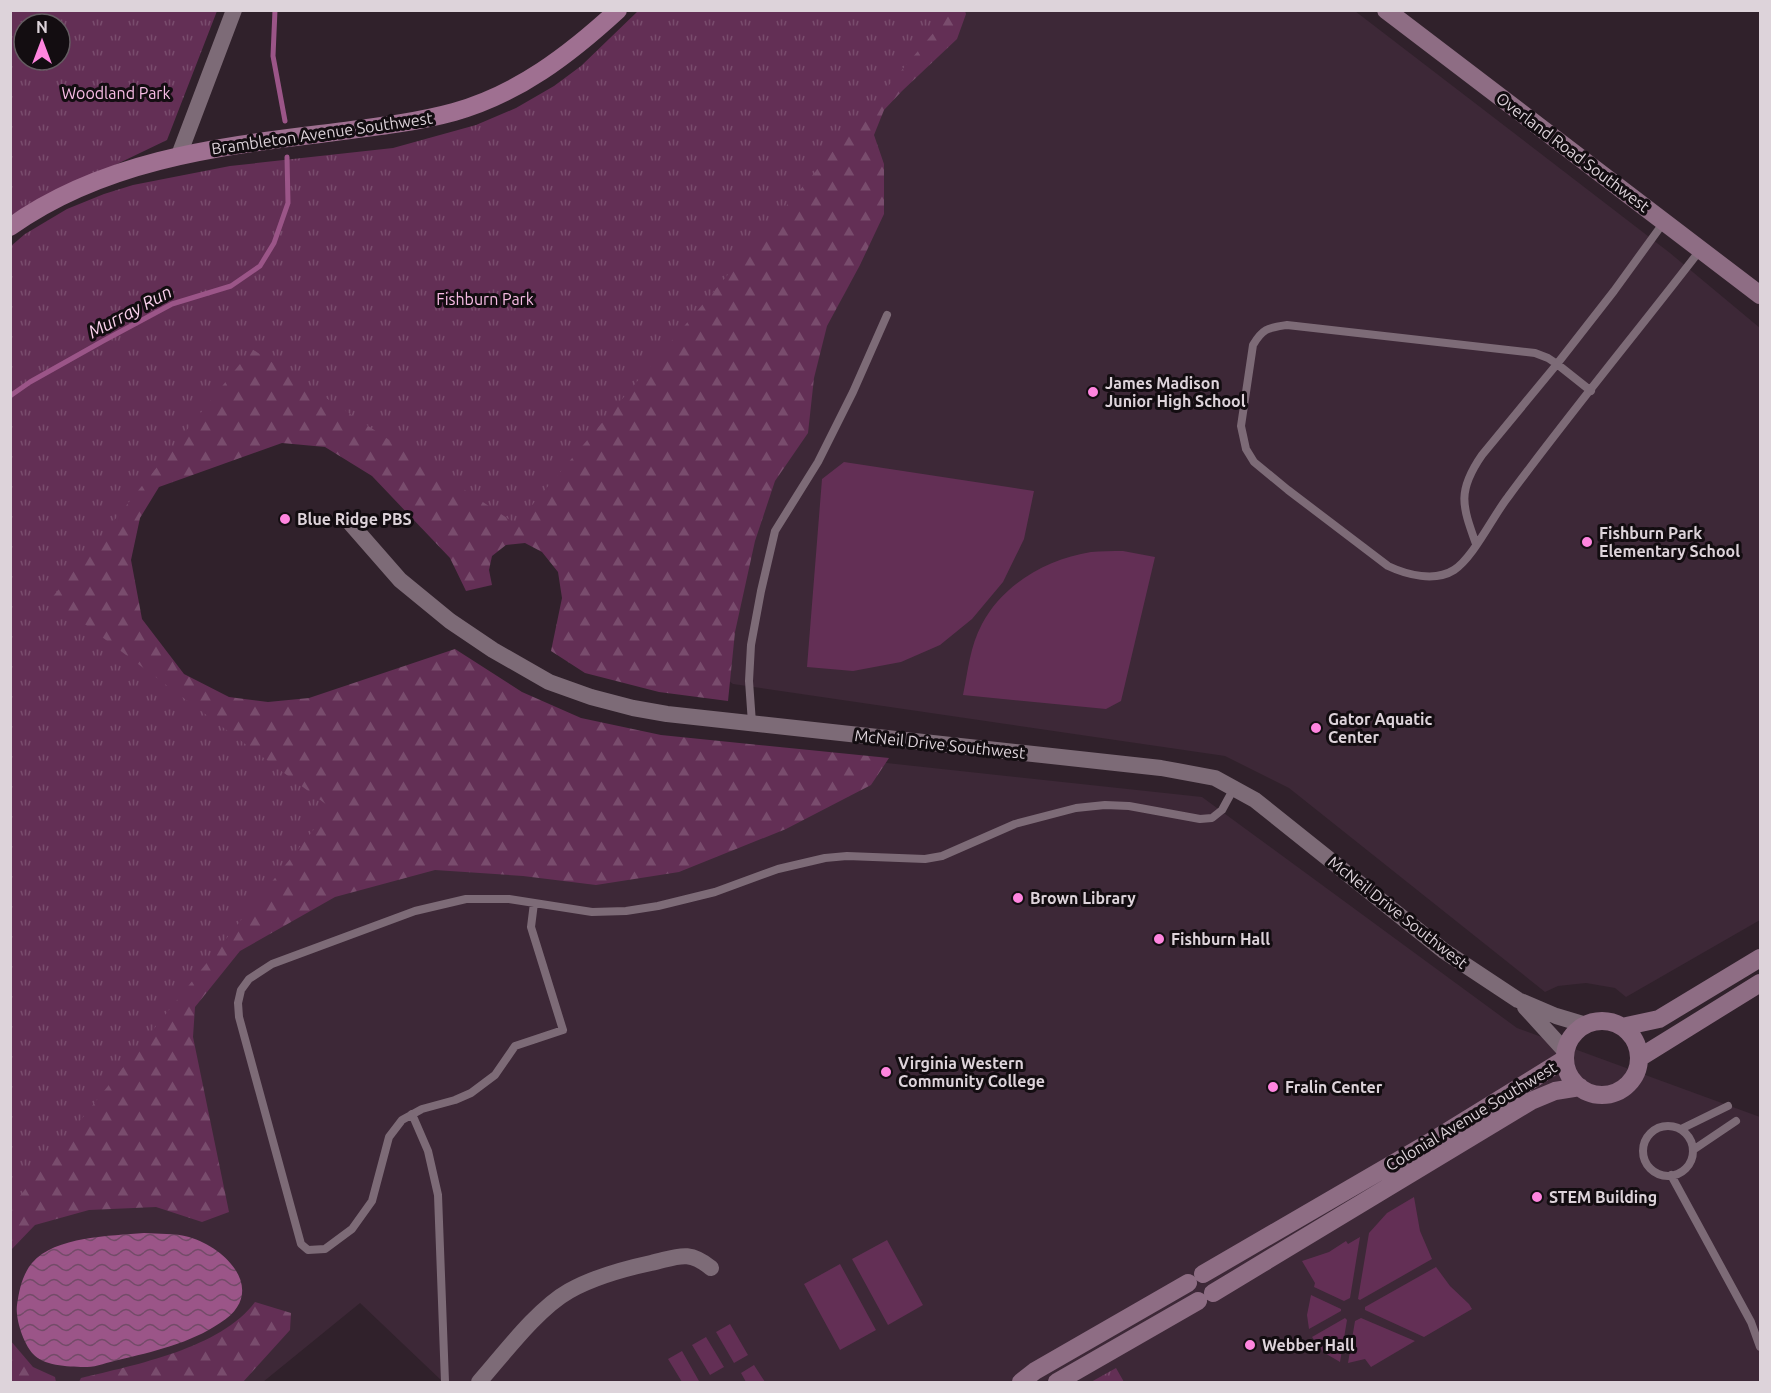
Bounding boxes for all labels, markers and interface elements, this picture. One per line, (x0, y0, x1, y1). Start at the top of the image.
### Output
north arrow (12, 12, 72, 72)
text: N (36, 18, 48, 36)
park label: Woodland Park (61, 84, 171, 102)
street label: Overland Road Southwest (1493, 89, 1654, 216)
street label: Brambleton Avenue Southwest (210, 108, 435, 157)
water label: Murray Run (84, 281, 175, 341)
park label: Fishburn Park (436, 290, 534, 308)
place label: James Madison Junior High School (1105, 374, 1246, 410)
marker: James Madison Junior High School (1086, 385, 1100, 399)
place label: Blue Ridge PBS (297, 510, 412, 528)
marker: Blue Ridge PBS (278, 512, 292, 526)
place label: Fishburn Park Elementary School (1599, 524, 1740, 560)
marker: Fishburn Park Elementary School (1580, 535, 1594, 549)
place label: Gator Aquatic Center (1328, 710, 1432, 746)
marker: Gator Aquatic Center (1309, 721, 1323, 735)
street label: McNeil Drive Southwest (854, 726, 1027, 762)
street label: McNeil Drive Southwest (1325, 852, 1472, 972)
place label: Brown Library (1030, 889, 1136, 907)
marker: Brown Library (1011, 891, 1025, 905)
place label: Fishburn Hall (1171, 930, 1270, 948)
marker: Fishburn Hall (1152, 932, 1166, 946)
place label: Virginia Western Community College (898, 1054, 1045, 1090)
street label: Colonial Avenue Southwest (1382, 1057, 1560, 1174)
marker: Virginia Western Community College (879, 1065, 893, 1079)
place label: Fralin Center (1285, 1078, 1383, 1096)
marker: Fralin Center (1266, 1080, 1280, 1094)
place label: STEM Building (1549, 1188, 1657, 1206)
marker: STEM Building (1530, 1190, 1544, 1204)
place label: Webber Hall (1262, 1336, 1355, 1354)
marker: Webber Hall (1243, 1338, 1257, 1352)

